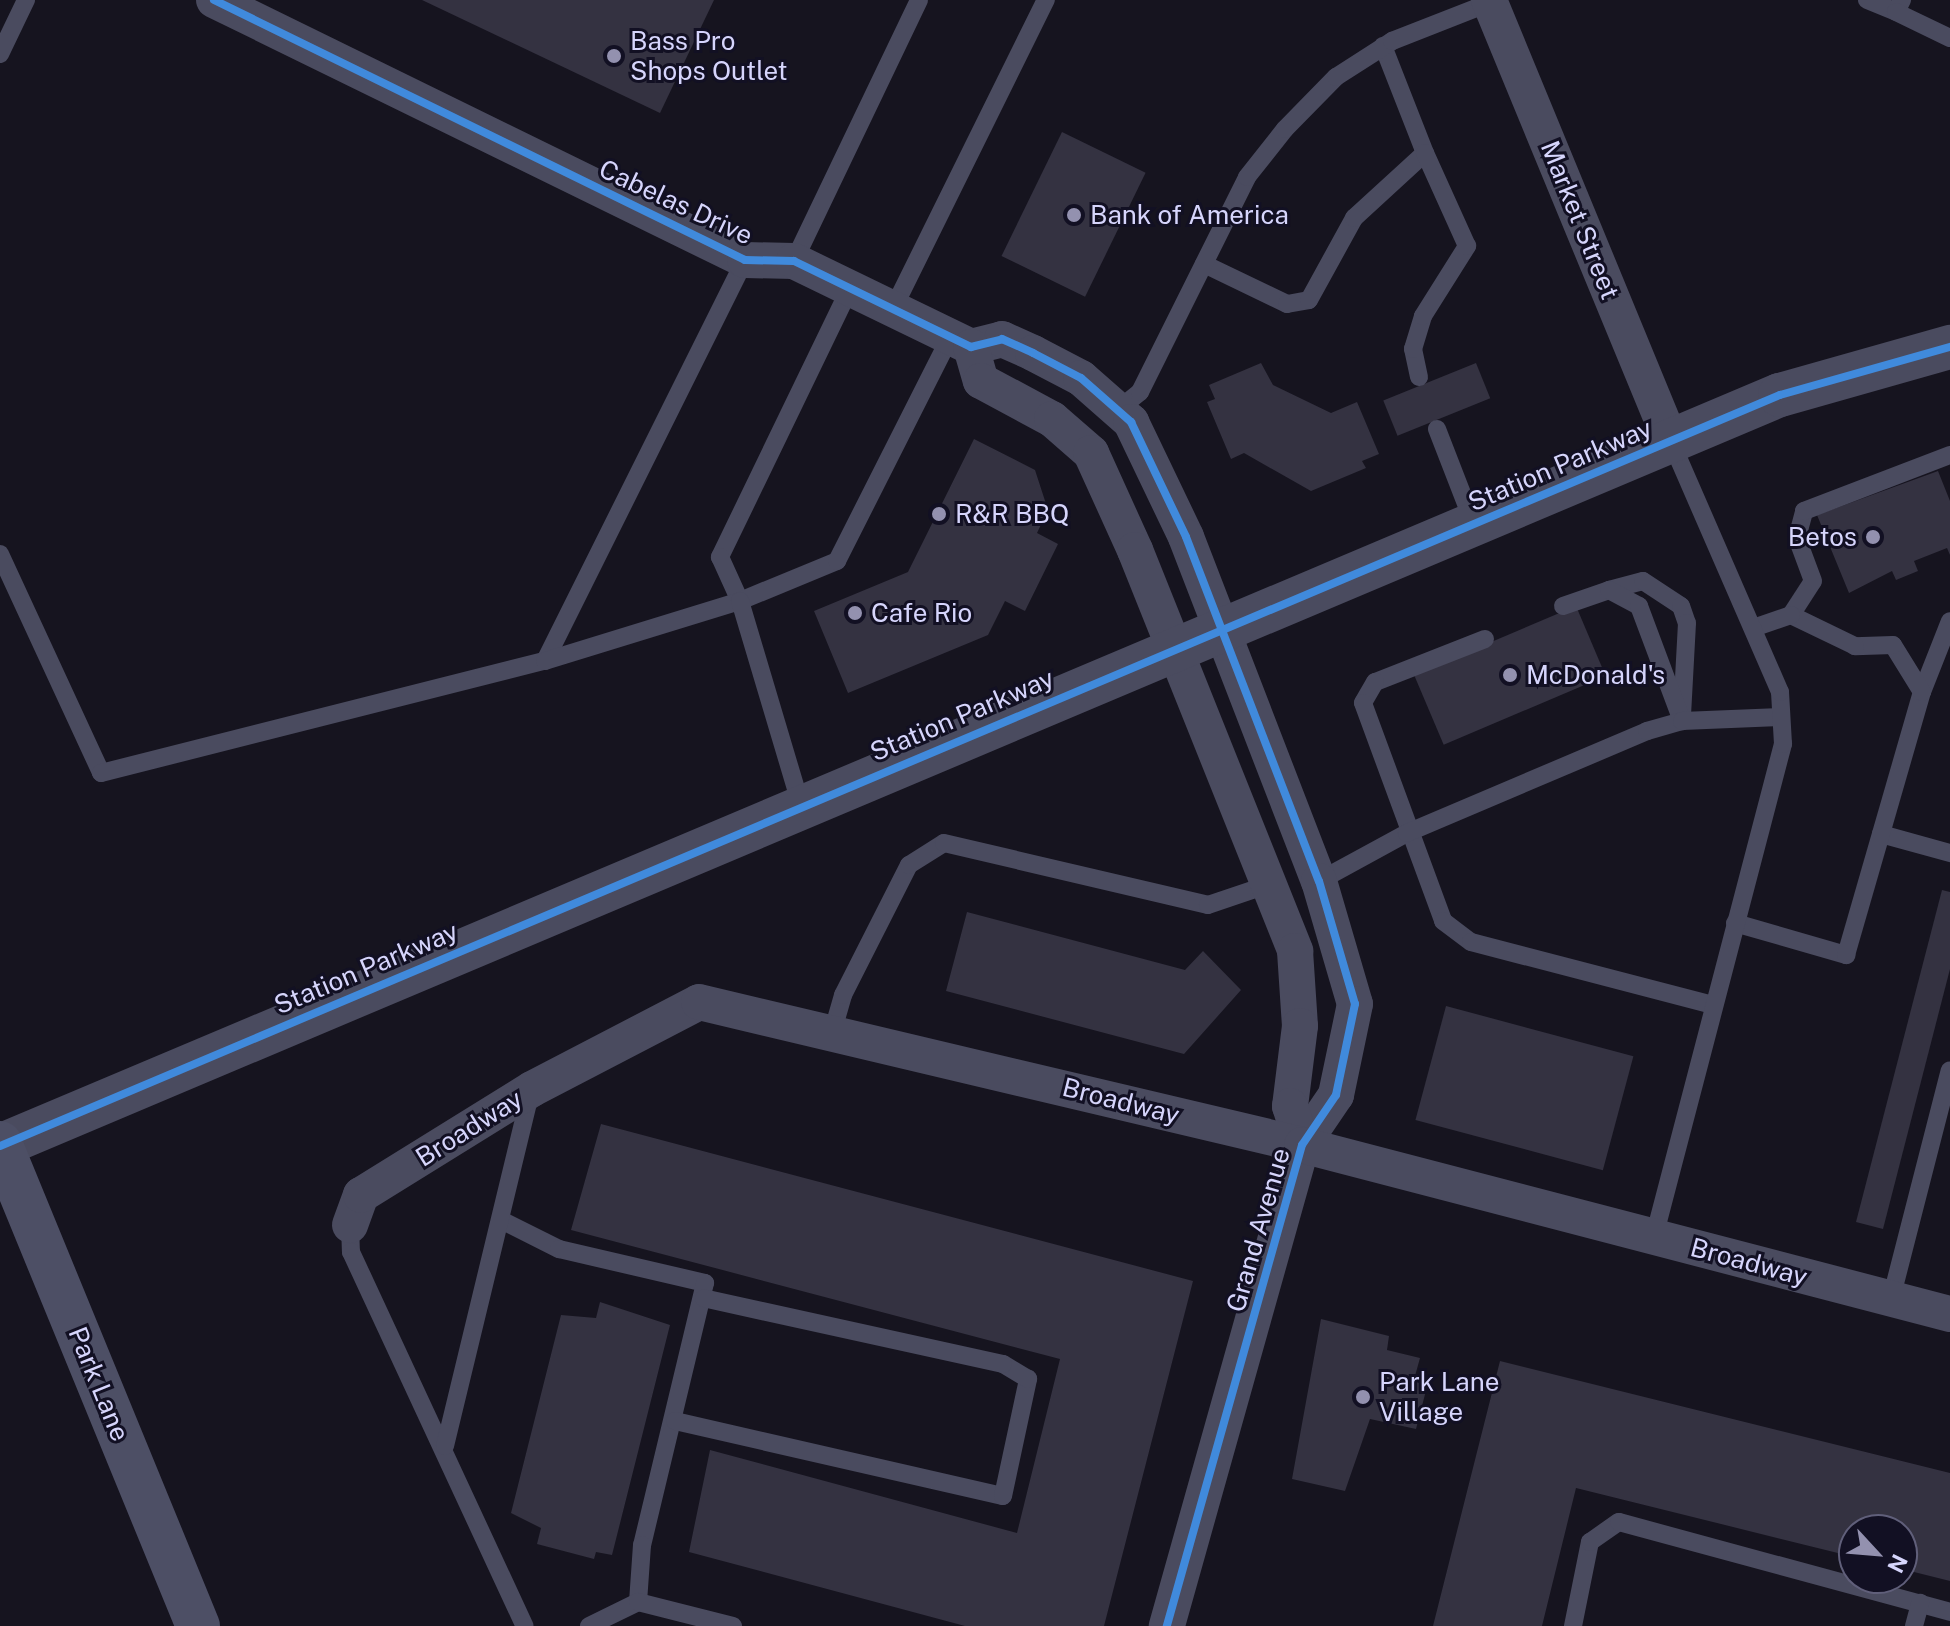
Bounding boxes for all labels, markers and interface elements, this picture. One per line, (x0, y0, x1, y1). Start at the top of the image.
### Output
place label: Bass Pro Shops Outlet (630, 25, 788, 86)
marker: Bass Pro Shops Outlet (605, 47, 623, 65)
street label: Market Street (1534, 136, 1626, 304)
street label: Cabelas Drive (594, 153, 758, 251)
place label: Bank of America (1090, 199, 1289, 231)
marker: Bank of America (1065, 206, 1083, 224)
street label: Station Parkway (1463, 412, 1657, 518)
place label: R&R BBQ (955, 498, 1069, 530)
marker: R&R BBQ (930, 505, 948, 523)
place label: Betos (1788, 521, 1857, 553)
marker: Betos (1864, 528, 1882, 546)
place label: Cafe Rio (871, 597, 972, 629)
marker: Cafe Rio (846, 604, 864, 622)
place label: McDonald's (1526, 659, 1665, 691)
street label: Station Parkway (865, 662, 1059, 768)
marker: McDonald's (1501, 666, 1519, 684)
street label: Station Parkway (269, 915, 463, 1021)
street label: Broadway (1059, 1071, 1183, 1131)
street label: Broadway (410, 1083, 528, 1173)
street label: Grand Avenue (1220, 1144, 1296, 1316)
street label: Broadway (1687, 1231, 1811, 1293)
street label: Park Lane (62, 1322, 136, 1446)
place label: Park Lane Village (1379, 1366, 1499, 1428)
marker: Park Lane Village (1354, 1388, 1372, 1406)
north arrow (1838, 1514, 1918, 1594)
text: N (1882, 1550, 1913, 1577)

